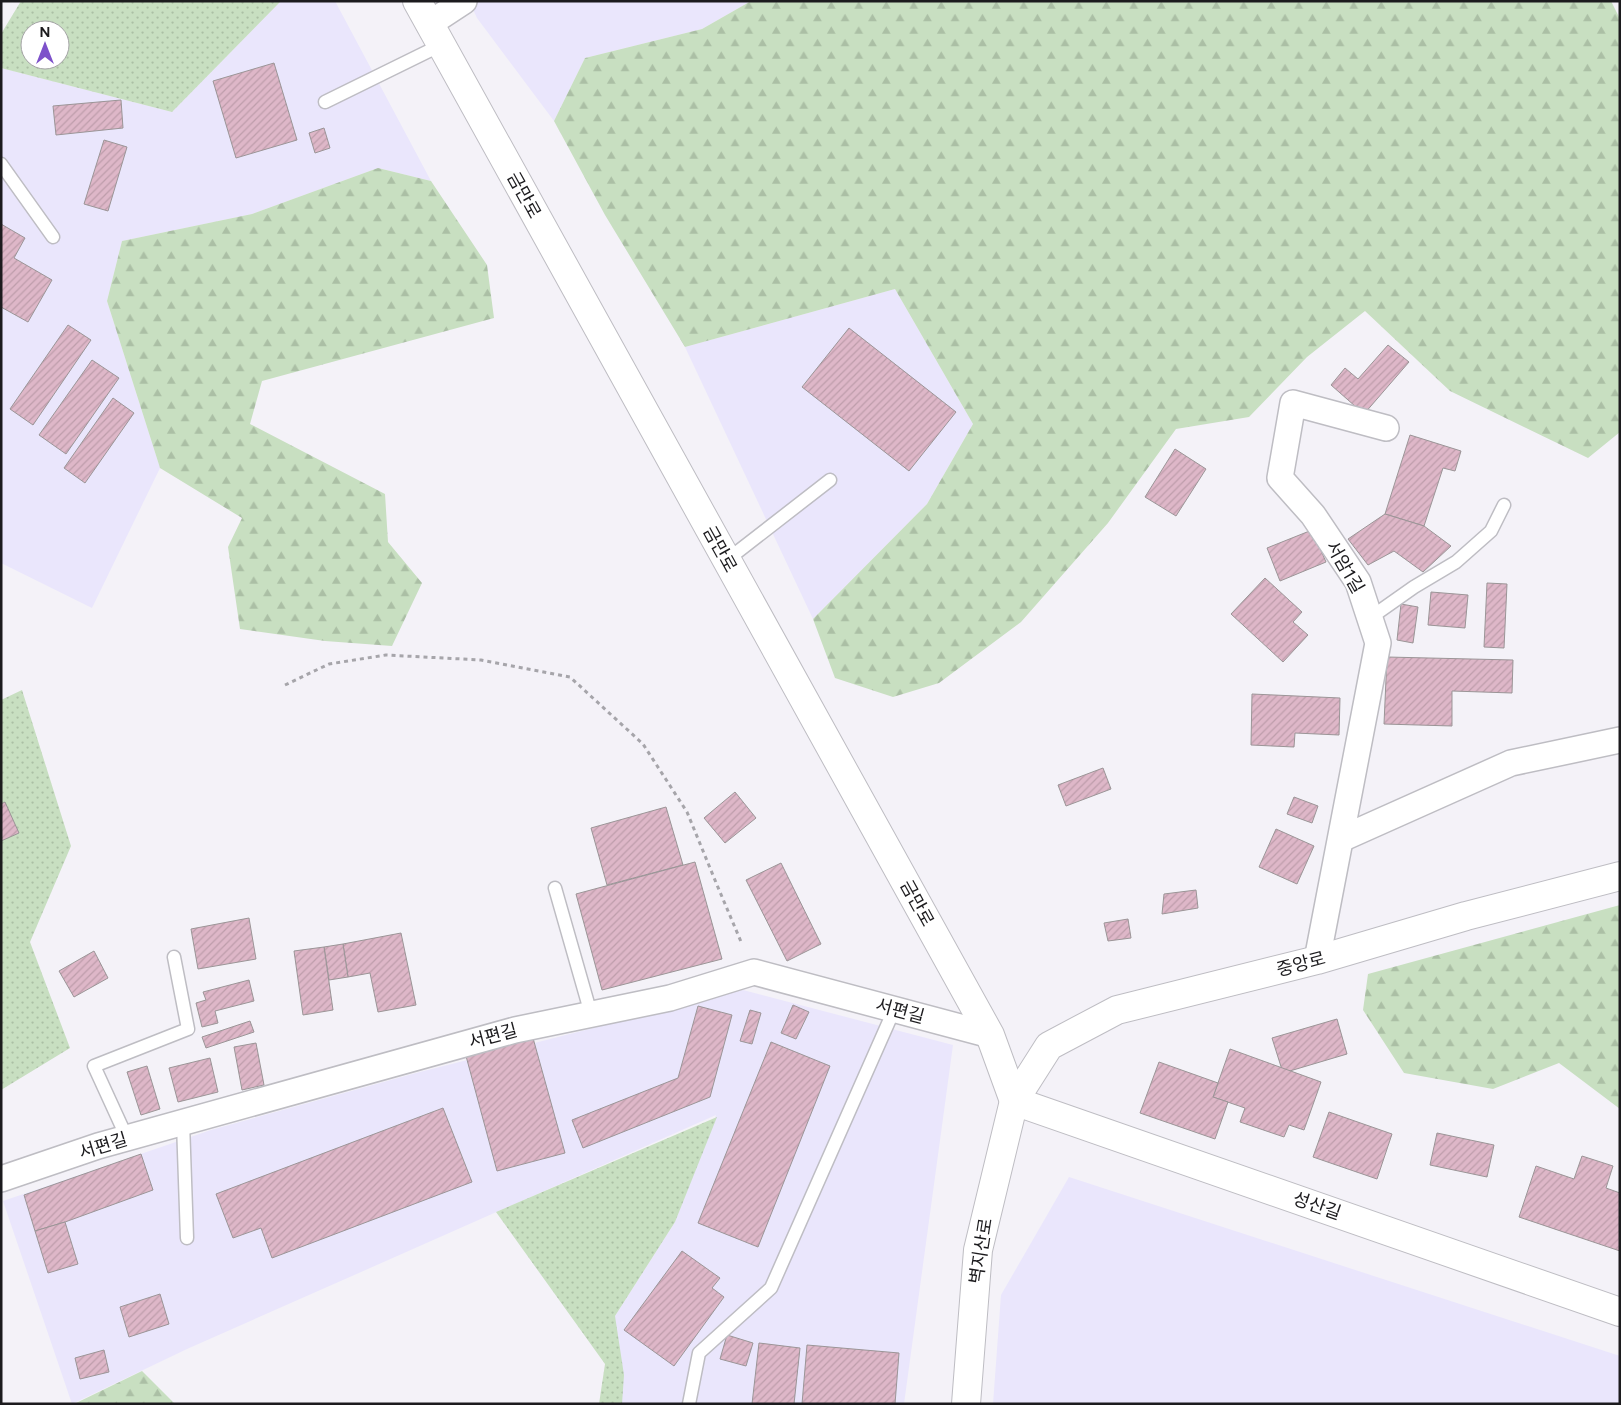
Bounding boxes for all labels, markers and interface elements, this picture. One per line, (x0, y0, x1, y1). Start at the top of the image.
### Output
north arrow (20, 20, 70, 70)
text: N (40, 24, 50, 41)
street label: 금만로 (502, 168, 546, 222)
street label: 금만로 (698, 522, 742, 576)
street label: 서암1길 (1321, 537, 1369, 597)
street label: 금만로 (895, 876, 939, 930)
street label: 중앙로 (1274, 947, 1328, 981)
street label: 서편길 (873, 994, 927, 1028)
street label: 서편길 (466, 1019, 520, 1053)
street label: 서편길 (76, 1128, 130, 1164)
street label: 성산길 (1290, 1188, 1344, 1224)
street label: 벽지산로 (965, 1217, 997, 1285)

